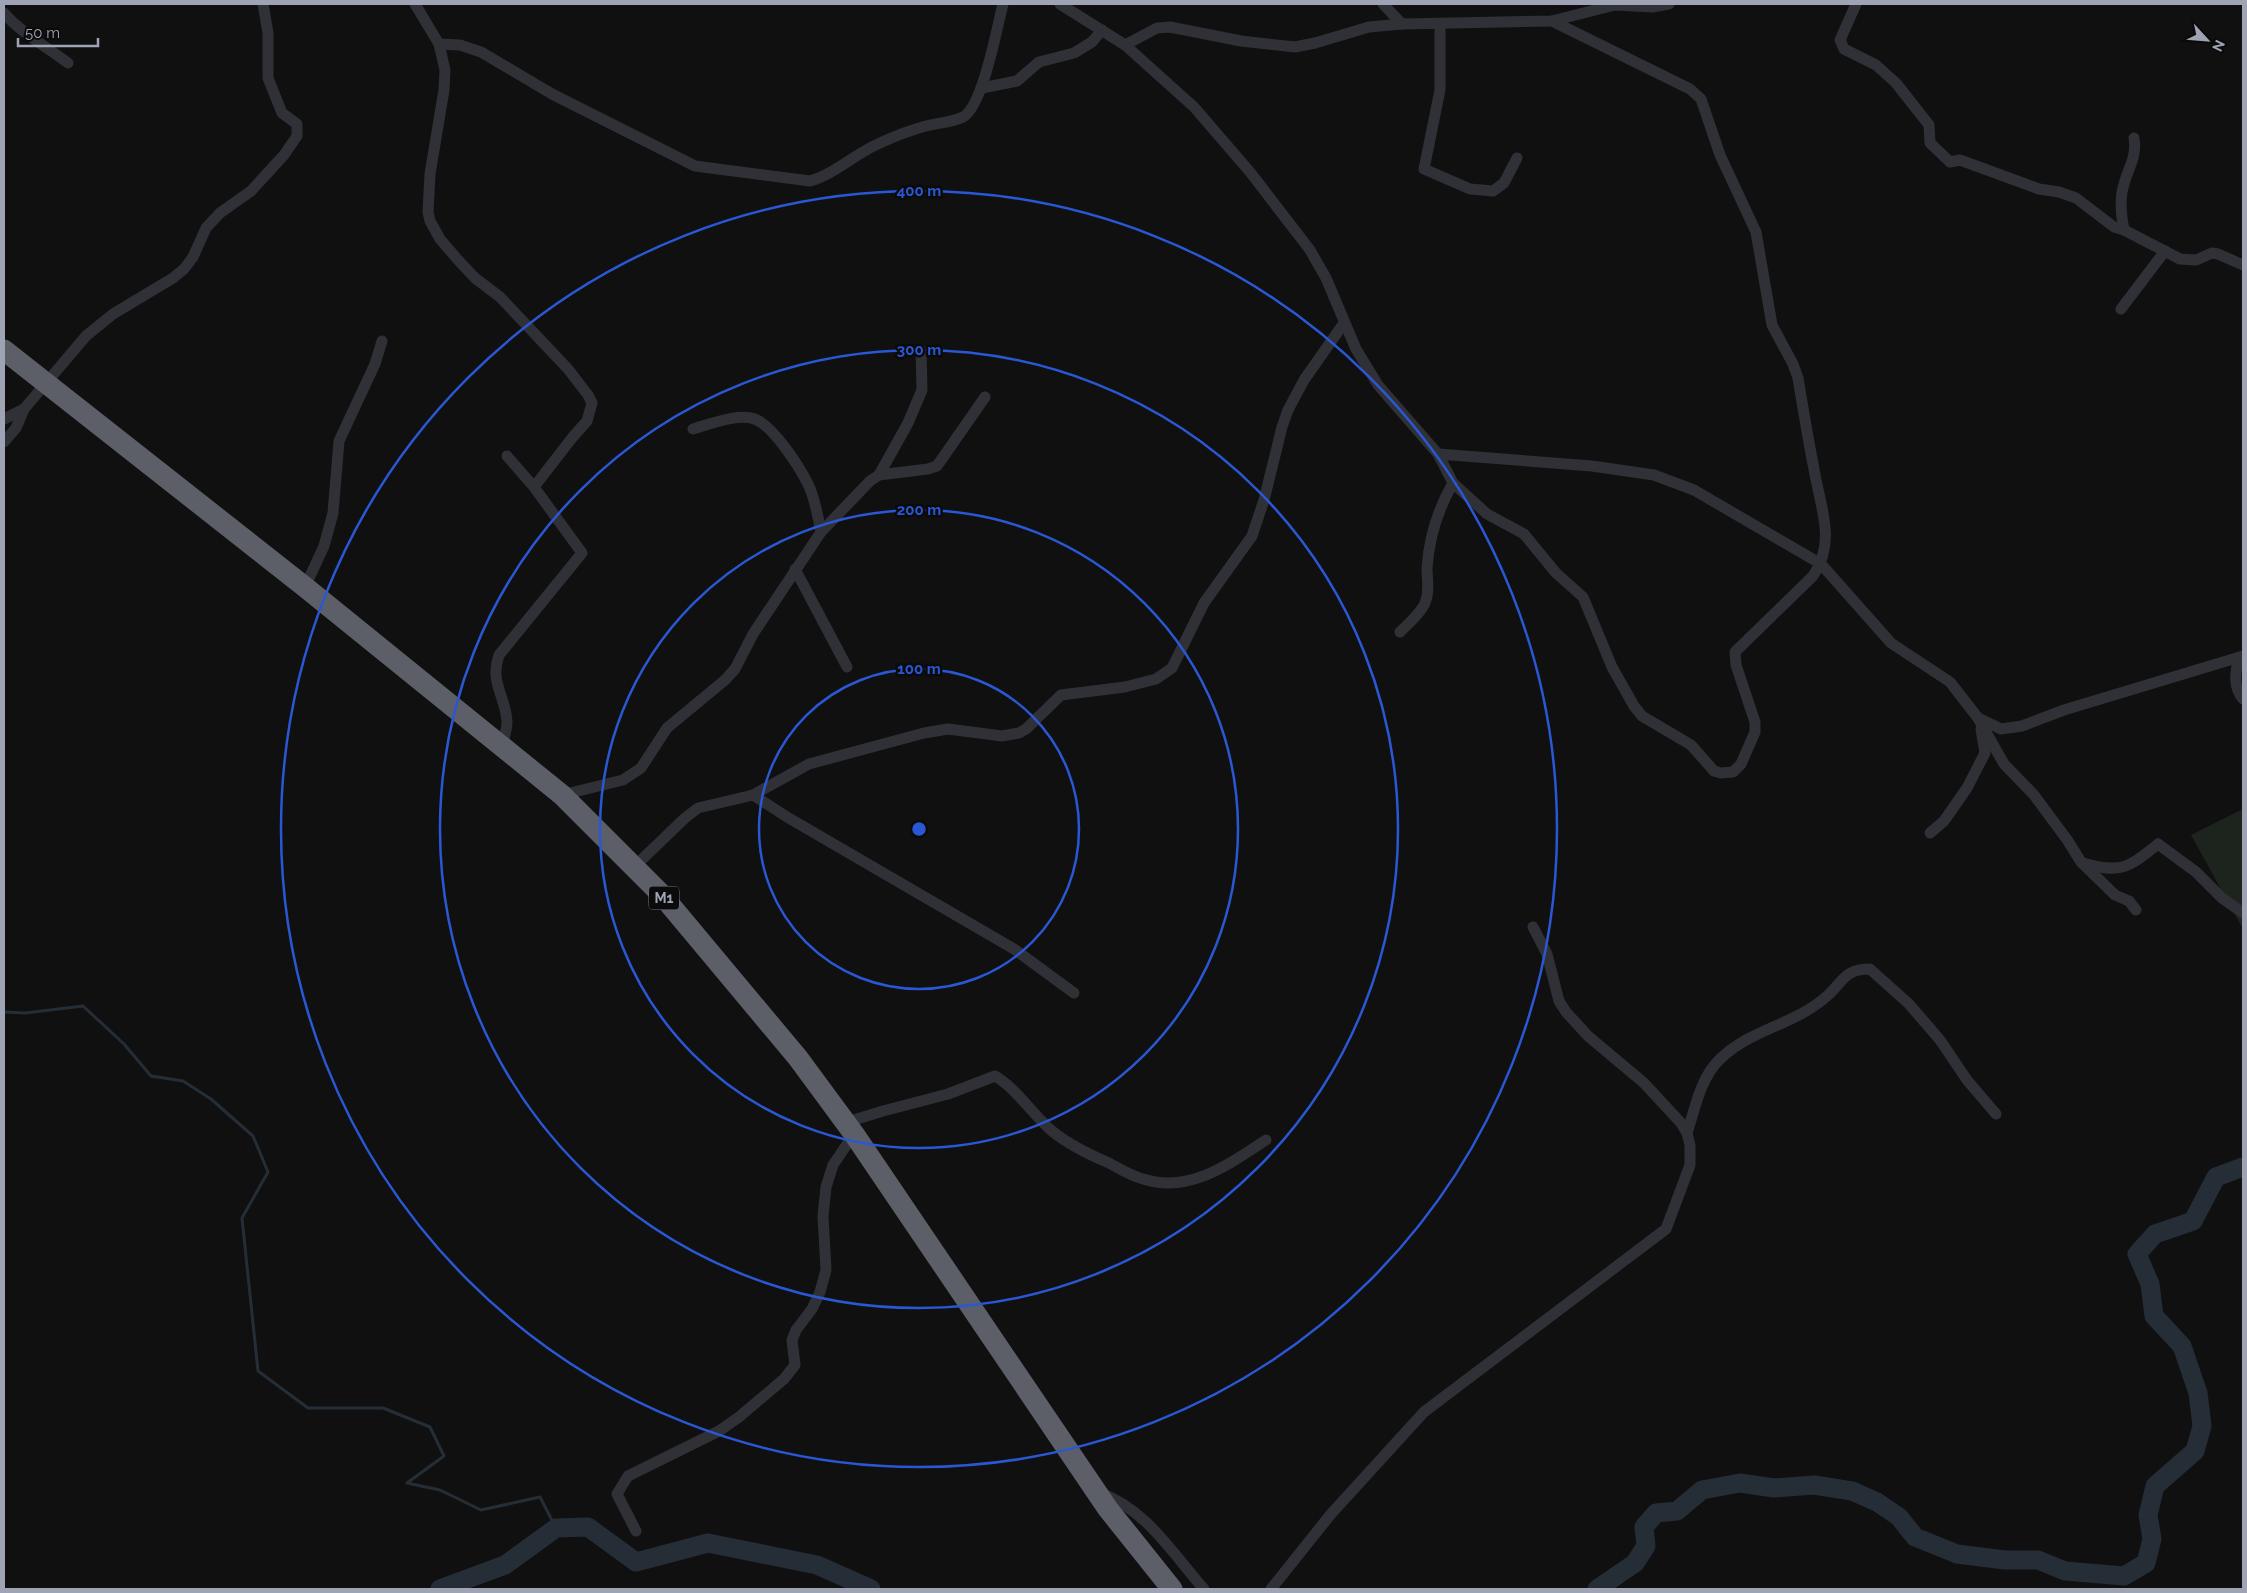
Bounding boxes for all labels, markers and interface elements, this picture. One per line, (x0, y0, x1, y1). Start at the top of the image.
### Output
scale bar (18, 15, 98, 47)
north arrow (2182, 15, 2232, 65)
text: 50 m (25, 24, 60, 42)
text: N (2209, 37, 2228, 54)
text: 400 m (897, 182, 941, 200)
text: 300 m (897, 341, 941, 359)
text: 200 m (897, 501, 941, 519)
text: 100 m (897, 660, 941, 678)
centre of rings (910, 820, 928, 838)
road number: M1 (649, 886, 679, 910)

